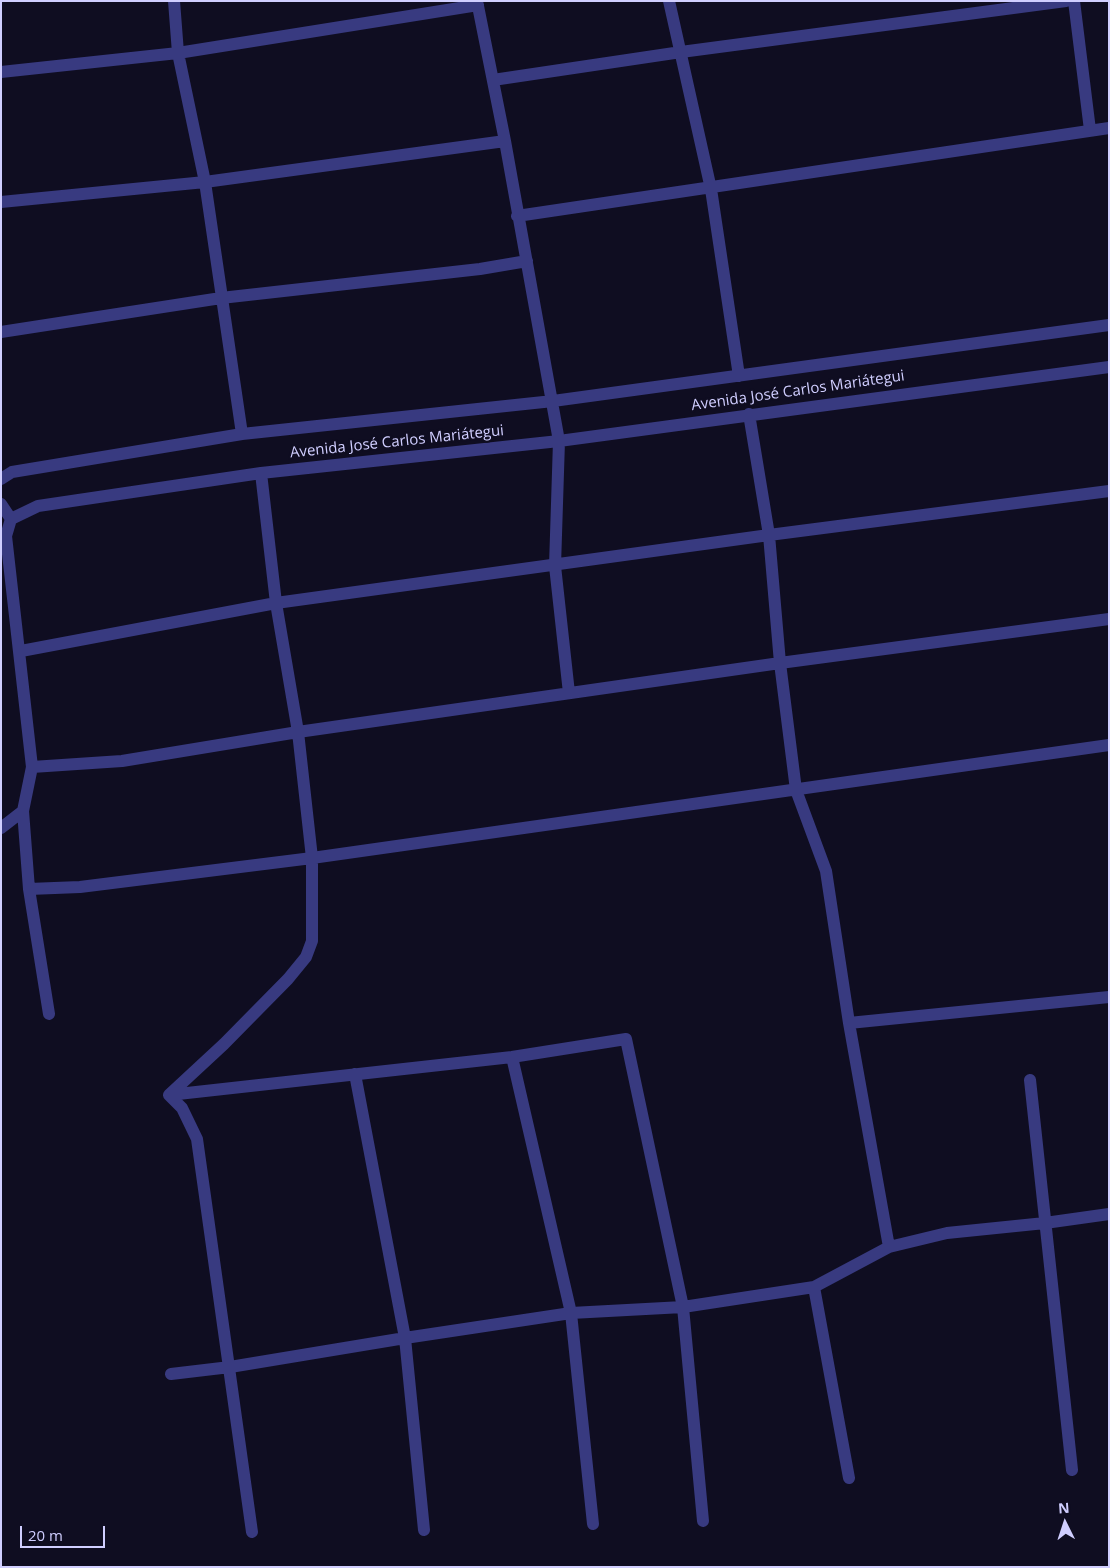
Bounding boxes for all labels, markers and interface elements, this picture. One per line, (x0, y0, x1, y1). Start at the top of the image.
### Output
street label: Avenida José Carlos Mariátegui (690, 367, 906, 415)
street label: Avenida José Carlos Mariátegui (289, 422, 505, 462)
north arrow (1040, 1498, 1090, 1548)
text: N (1058, 1498, 1070, 1517)
scale bar (22, 1516, 108, 1548)
text: 20 m (28, 1525, 63, 1545)

